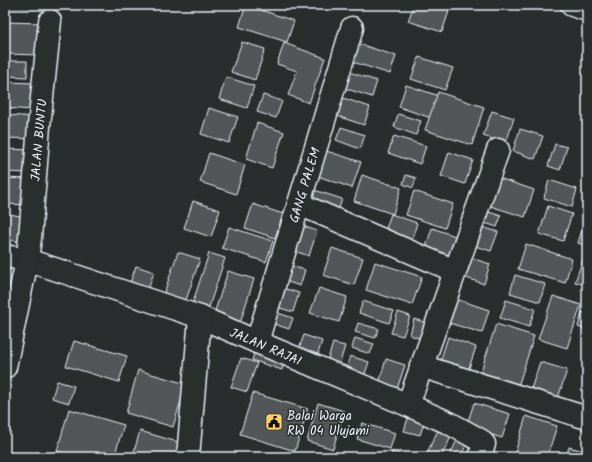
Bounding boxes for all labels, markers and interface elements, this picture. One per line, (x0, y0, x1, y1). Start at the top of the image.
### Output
street label: JALAN BUNTU (25, 98, 54, 182)
street label: GANG PALEM (284, 144, 327, 226)
street label: JALAN RAJAI (226, 323, 305, 372)
place label: Balai Warga RW 04 Ulujami (287, 406, 370, 442)
public building icon: Balai Warga RW 04 Ulujami (264, 412, 284, 432)

